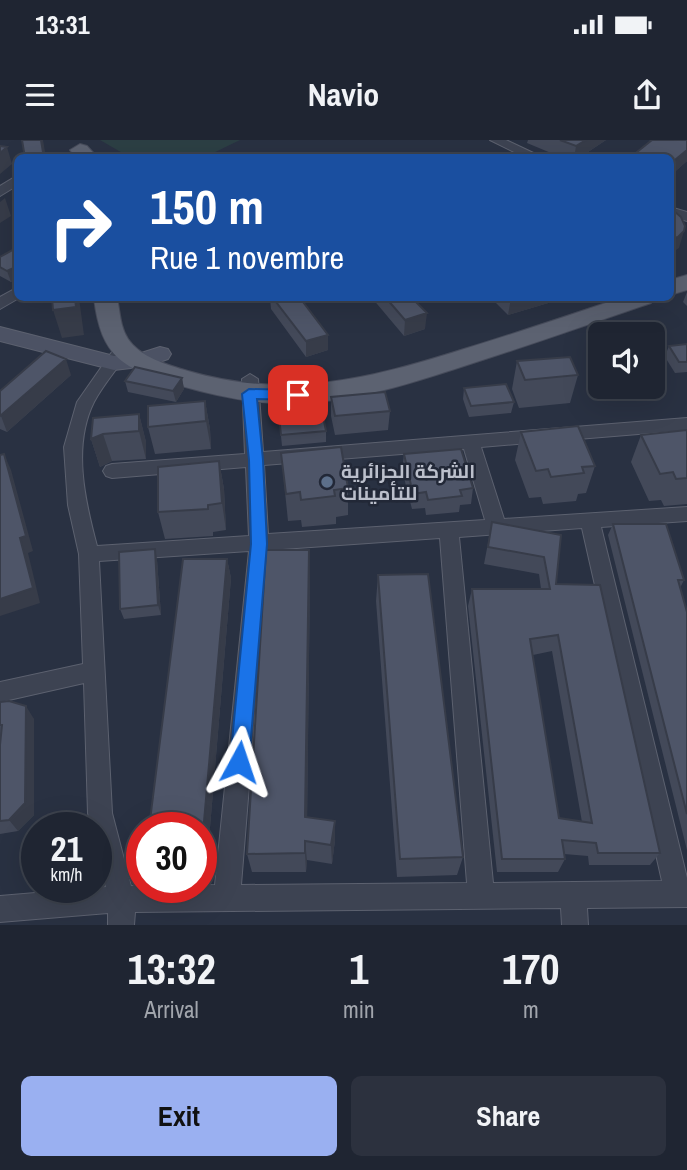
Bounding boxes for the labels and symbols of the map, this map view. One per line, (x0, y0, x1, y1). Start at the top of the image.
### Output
pin (268, 365, 328, 425)
place label: الشركة الجزائرية للتأمينات (341, 458, 475, 506)
marker: الشركة الجزائرية للتأمينات (319, 474, 335, 490)
position arrow (202, 725, 276, 799)
speed limit sign: 30 (126, 812, 217, 903)

